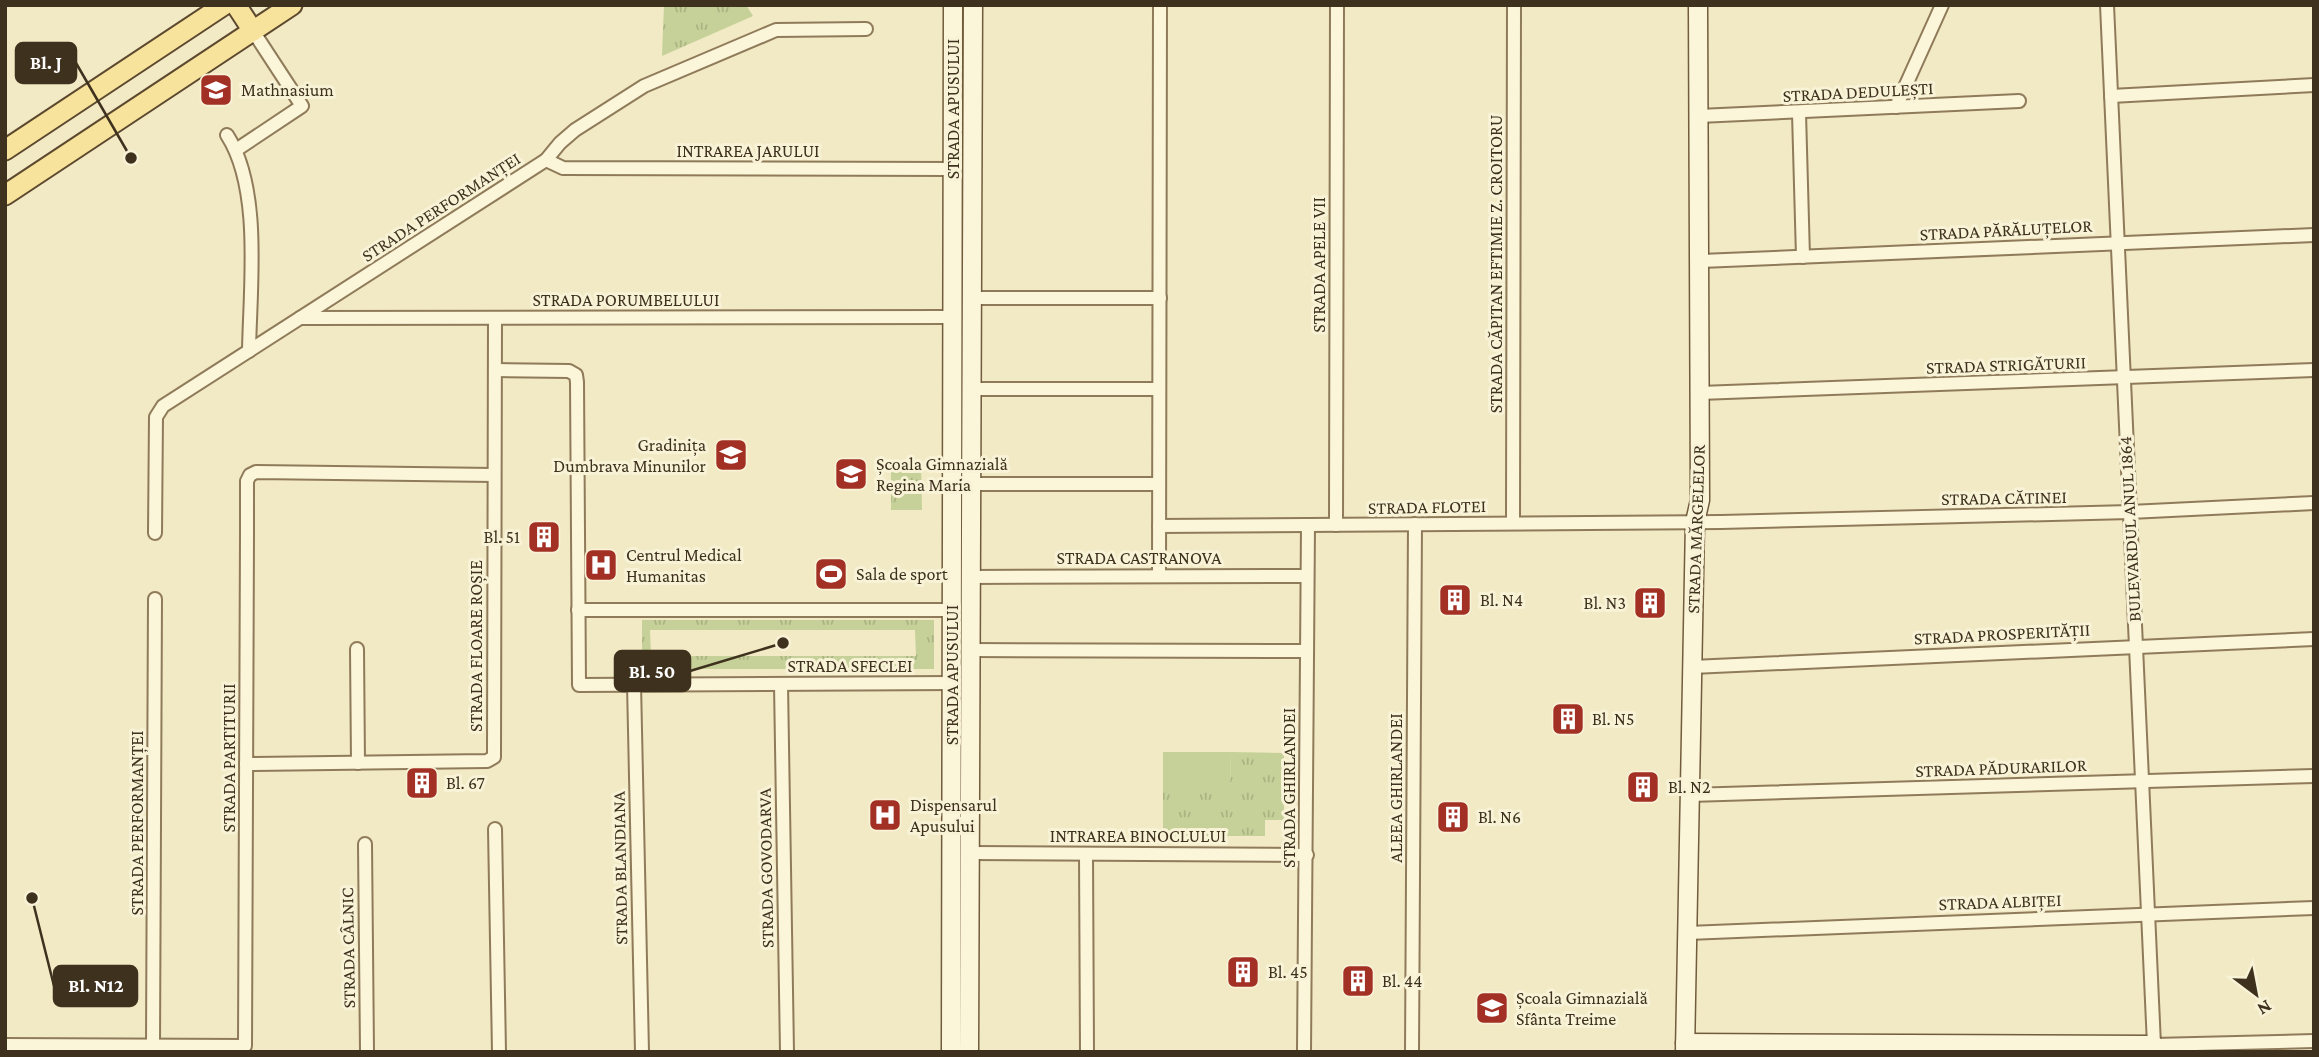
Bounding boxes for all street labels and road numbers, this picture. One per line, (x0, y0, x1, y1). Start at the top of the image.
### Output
street label: STRADA APUSULUI (943, 39, 963, 179)
street label: STRADA DEDULEȘTI (1782, 78, 1934, 108)
street label: STRADA CĂPITAN EFTIMIE Z. CROITORU (1486, 115, 1506, 413)
street label: INTRAREA JARULUI (676, 141, 820, 161)
street label: STRADA PERFORMANȚEI (358, 148, 525, 267)
street label: STRADA APELE VII (1309, 197, 1329, 333)
street label: STRADA PĂRĂLUȚELOR (1919, 215, 2094, 247)
street label: STRADA PORUMBELULUI (533, 290, 719, 310)
street label: STRADA STRIGĂTURII (1926, 352, 2086, 378)
street label: BULEVARDUL ANUL 1864 (2115, 436, 2145, 622)
street label: STRADA MĂRGELELOR (1683, 443, 1709, 614)
street label: STRADA CĂTINEI (1941, 487, 2067, 509)
street label: STRADA FLOTEI (1368, 496, 1486, 518)
street label: STRADA CASTRANOVA (1056, 548, 1222, 568)
street label: STRADA FLOARE ROȘIE (466, 560, 488, 732)
street label: STRADA APUSULUI (942, 605, 962, 745)
street label: STRADA PROSPERITĂȚII (1913, 619, 2091, 651)
street label: STRADA SFECLEI (787, 656, 913, 676)
street label: STRADA PARTITURII (219, 683, 239, 833)
street label: STRADA GHIRLANDEI (1279, 708, 1299, 868)
street label: ALEEA GHIRLANDEI (1386, 713, 1406, 863)
street label: STRADA PERFORMANȚEI (127, 731, 149, 915)
street label: STRADA PĂDURARILOR (1915, 755, 2088, 781)
street label: STRADA GOVODARVA (755, 787, 777, 948)
street label: STRADA BLANDIANA (609, 790, 631, 945)
street label: INTRAREA BINOCLULUI (1050, 826, 1226, 846)
street label: STRADA CÂLNIC (337, 887, 359, 1009)
street label: STRADA ALBIȚEI (1938, 890, 2062, 916)

